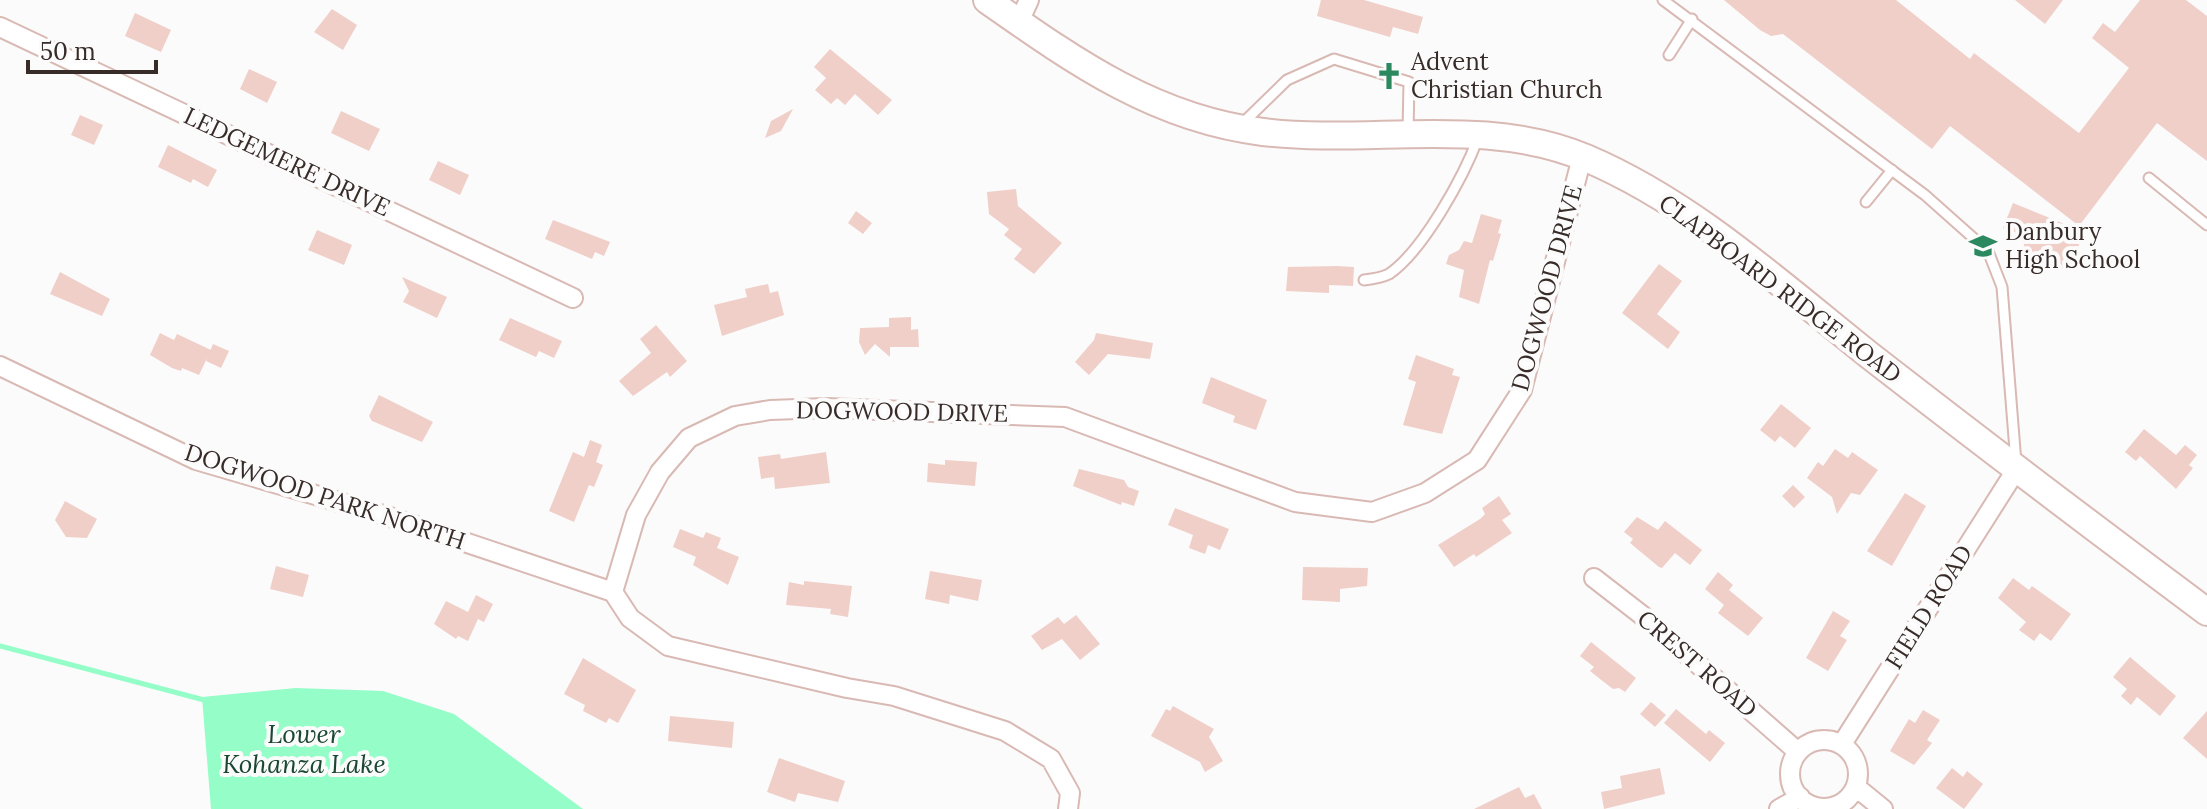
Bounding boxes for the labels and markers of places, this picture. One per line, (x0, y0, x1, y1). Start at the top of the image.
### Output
place label: Advent Christian Church (1410, 46, 1603, 105)
church icon: Advent Christian Church (1374, 61, 1404, 91)
place label: Danbury High School (2005, 216, 2140, 275)
school or university icon: Danbury High School (1968, 231, 1998, 261)

